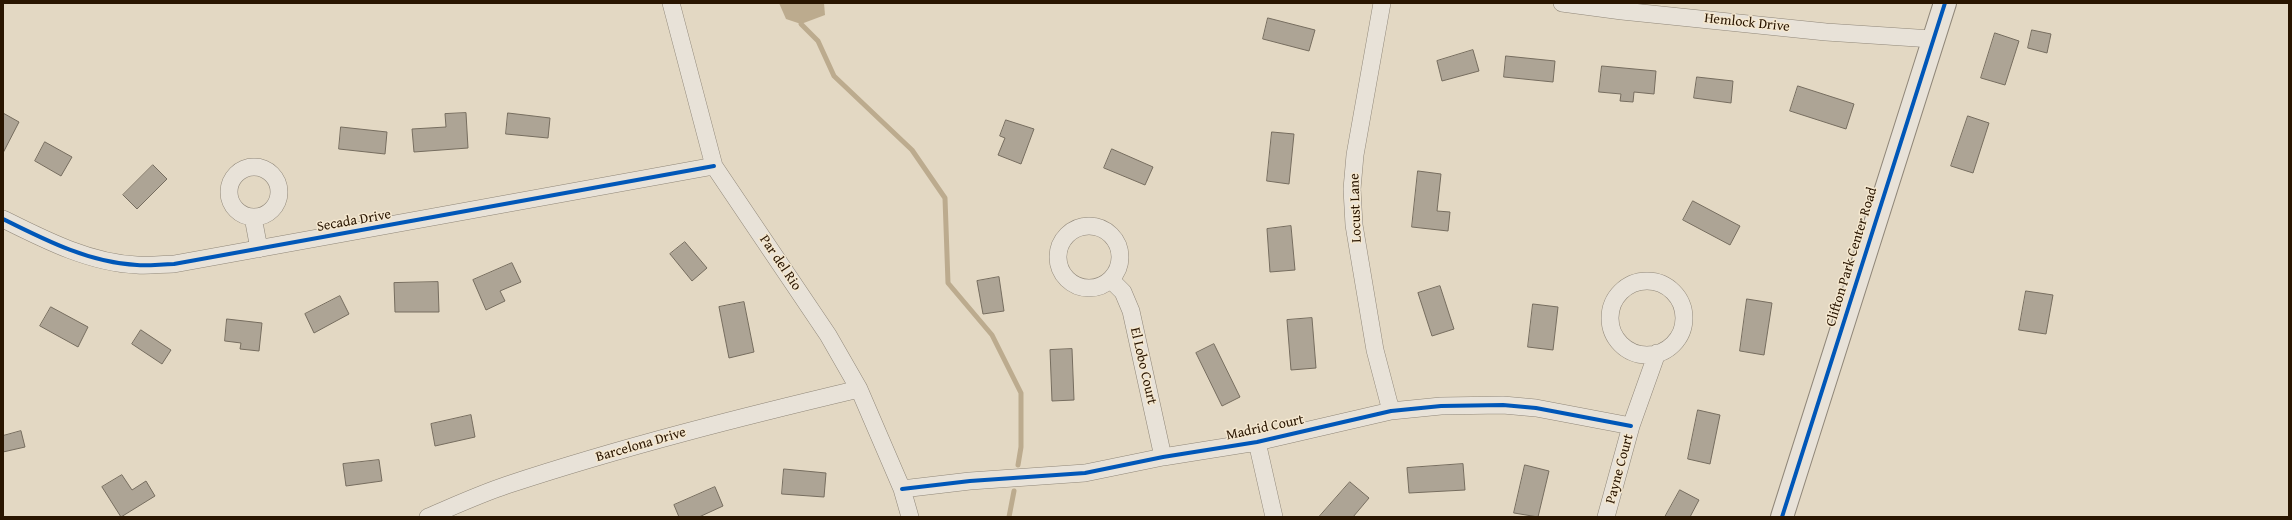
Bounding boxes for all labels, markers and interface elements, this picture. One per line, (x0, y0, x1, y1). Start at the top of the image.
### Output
street label: Hemlock Drive (1703, 10, 1791, 36)
street label: Locust Lane (1346, 173, 1366, 243)
street label: Clifton Park Center Road (1823, 185, 1881, 329)
street label: Secada Drive (316, 206, 392, 236)
street label: Par del Rio (755, 232, 805, 294)
street label: El Lobo Court (1126, 326, 1160, 406)
street label: Madrid Court (1225, 412, 1305, 444)
street label: Barcelona Drive (594, 424, 688, 466)
street label: Payne Court (1603, 432, 1637, 506)

